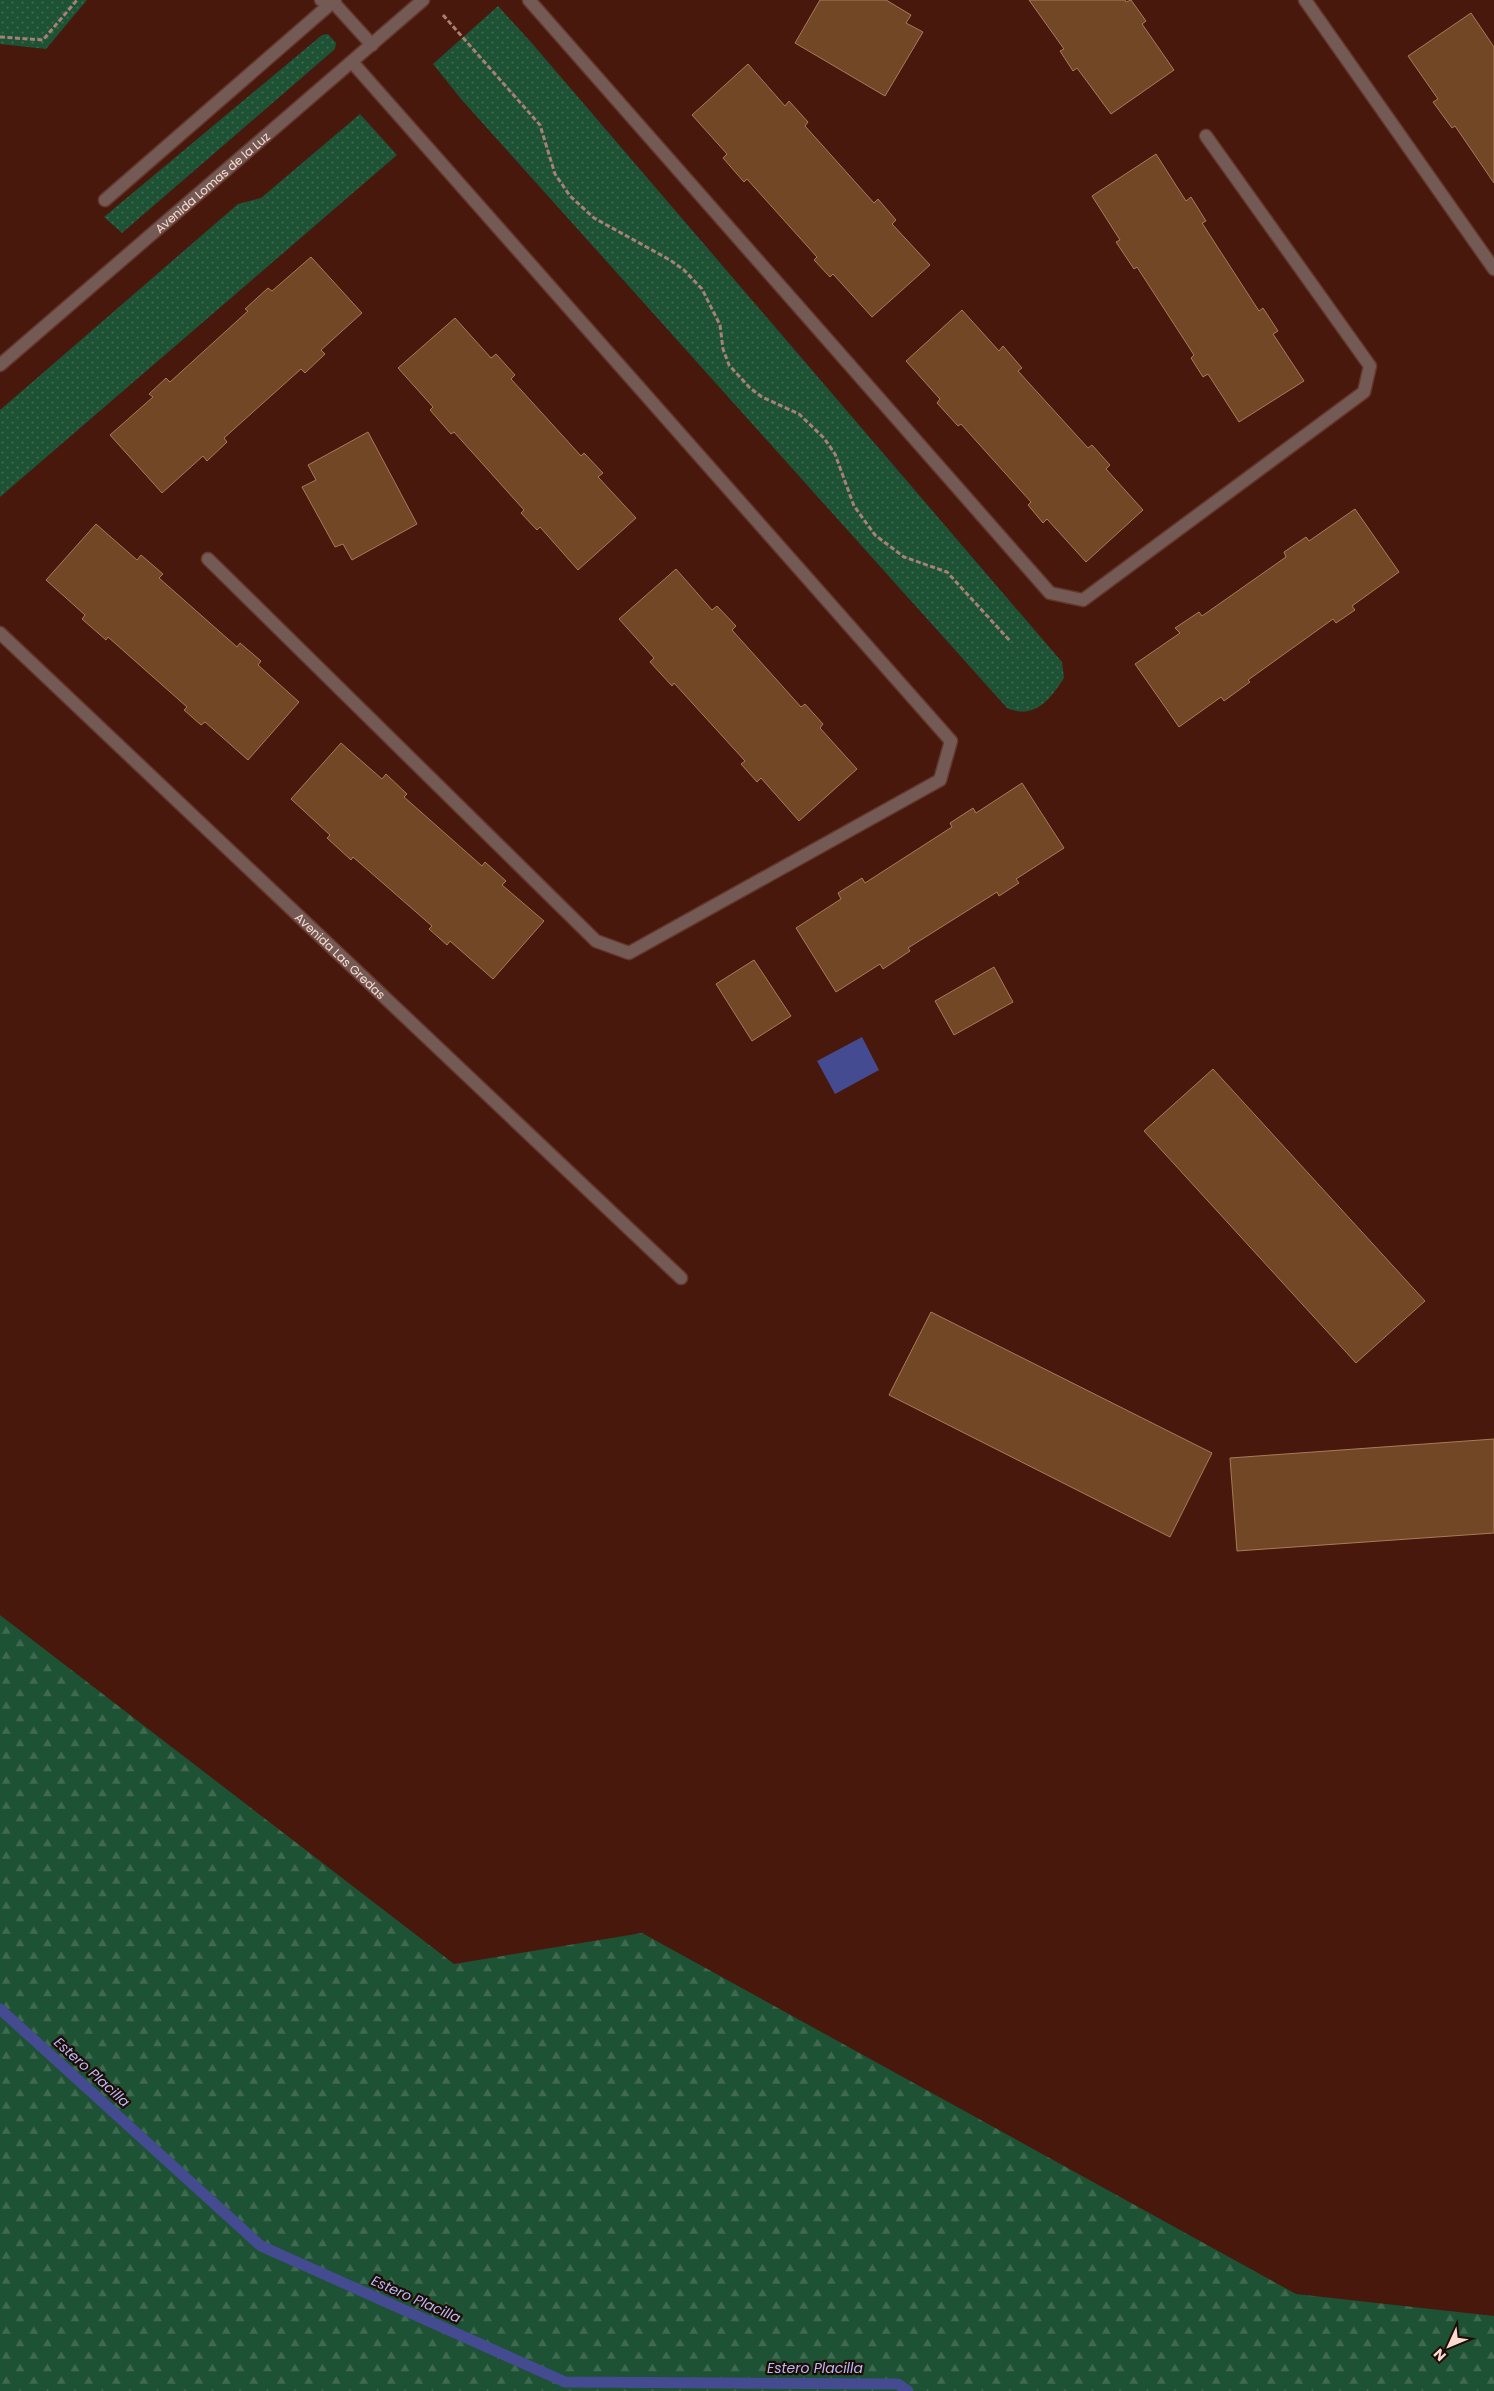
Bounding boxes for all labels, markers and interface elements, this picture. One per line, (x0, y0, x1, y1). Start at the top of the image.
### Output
street label: Avenida Lomas de la Luz (151, 128, 273, 236)
street label: Avenida Las Gredas (291, 908, 390, 1003)
water label: Estero Placilla (50, 2032, 135, 2112)
water label: Estero Placilla (368, 2270, 464, 2328)
north arrow (1424, 2321, 1474, 2371)
text: N (1429, 2344, 1450, 2366)
water label: Estero Placilla (767, 2358, 863, 2378)

